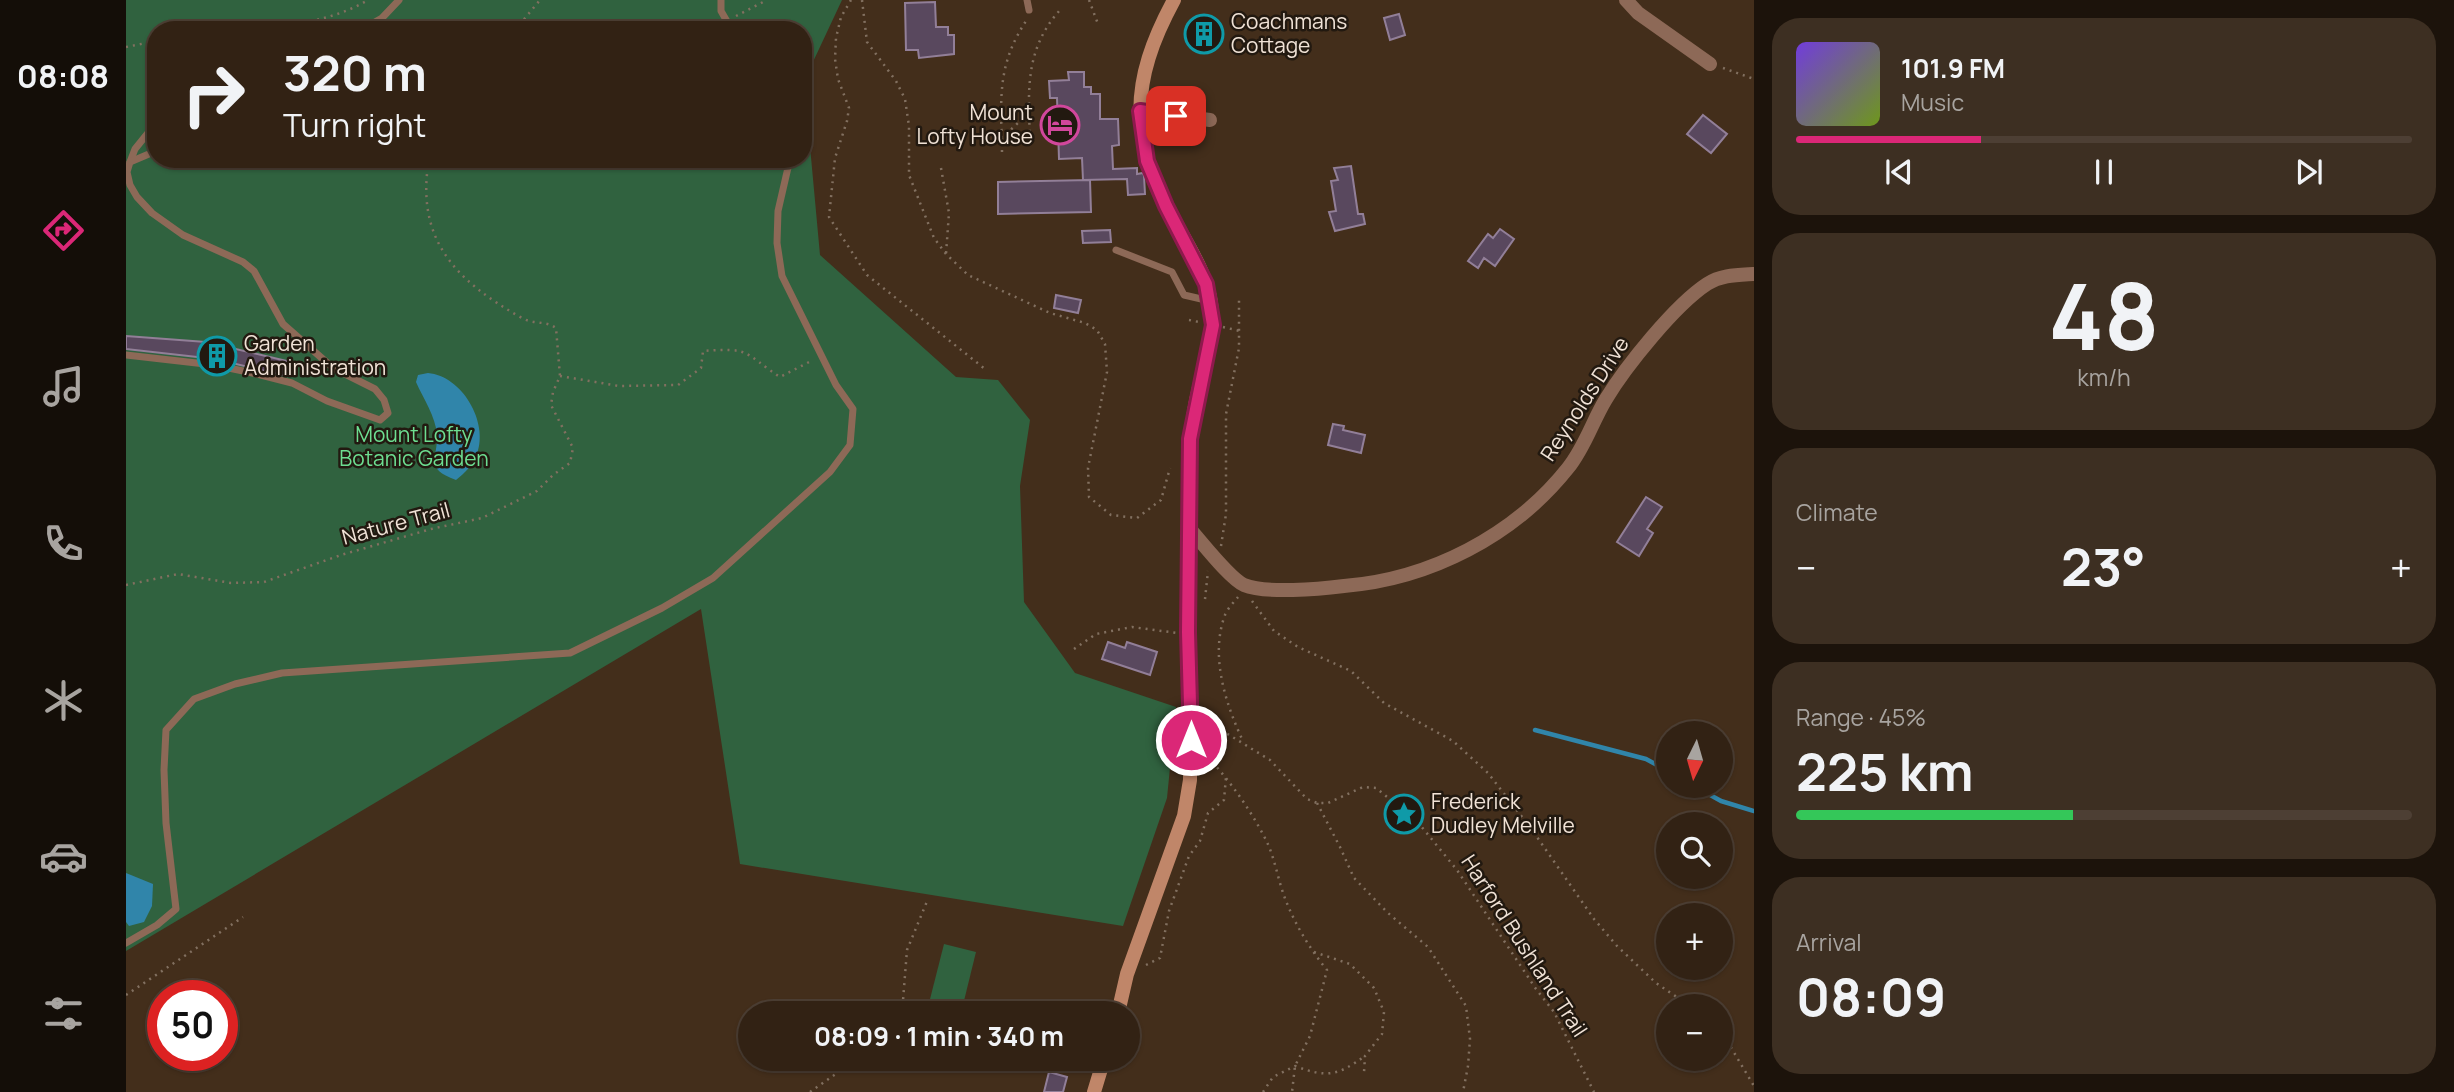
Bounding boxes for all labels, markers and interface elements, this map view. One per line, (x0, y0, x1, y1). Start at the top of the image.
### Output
place label: Coachmans Cottage (1231, 7, 1347, 59)
building icon: Coachmans Cottage (1183, 13, 1225, 55)
text: 320 m (283, 39, 427, 106)
icon: right (168, 49, 259, 140)
text: 101.9 FM (1901, 50, 2005, 86)
text: 08:08 (17, 54, 109, 98)
pin (1146, 86, 1206, 146)
text: Music (1901, 86, 1964, 118)
icon: arrive (1157, 97, 1195, 135)
place label: Mount Lofty House (916, 98, 1033, 150)
text: Turn right (283, 103, 426, 147)
hotel icon: Mount Lofty House (1039, 104, 1081, 146)
icon: previous (1880, 153, 1918, 191)
icon: pause (2085, 153, 2123, 191)
icon: next (2290, 153, 2328, 191)
icon: directions (39, 206, 88, 255)
text: 48 (2048, 253, 2160, 377)
place label: Garden Administration (244, 329, 386, 381)
street label: Reynolds Drive (1534, 331, 1635, 466)
building icon: Garden Administration (196, 335, 238, 377)
text: km/h (2077, 361, 2131, 393)
icon: music (39, 362, 88, 411)
park label: Mount Lofty Botanic Garden (339, 420, 489, 472)
street label: Nature Trail (339, 495, 453, 551)
text: Climate (1796, 496, 1878, 528)
icon: phone (39, 519, 88, 568)
text: 23° (2061, 531, 2146, 602)
text: − (1796, 541, 1817, 593)
text: + (2390, 541, 2412, 593)
icon: climate (39, 676, 88, 725)
text: Range · 45% (1796, 701, 1926, 733)
position arrow (1154, 703, 1228, 777)
north arrow (1656, 721, 1732, 798)
map controls (1656, 721, 1733, 1071)
text: 225 km (1796, 736, 1974, 807)
place label: Frederick Dudley Melville (1431, 787, 1575, 839)
place icon: Frederick Dudley Melville (1383, 793, 1425, 835)
button: search (1656, 812, 1733, 889)
icon: car (39, 832, 88, 881)
street label: Harford Bushland Trail (1455, 849, 1594, 1042)
button: + (1656, 903, 1733, 980)
text: Arrival (1796, 926, 1862, 958)
text: 08:09 (1796, 961, 1946, 1032)
speed limit sign: 50 (147, 980, 238, 1071)
icon: filters (39, 989, 88, 1038)
button: − (1656, 994, 1733, 1071)
text: 08:09 · 1 min · 340 m (814, 1018, 1064, 1054)

